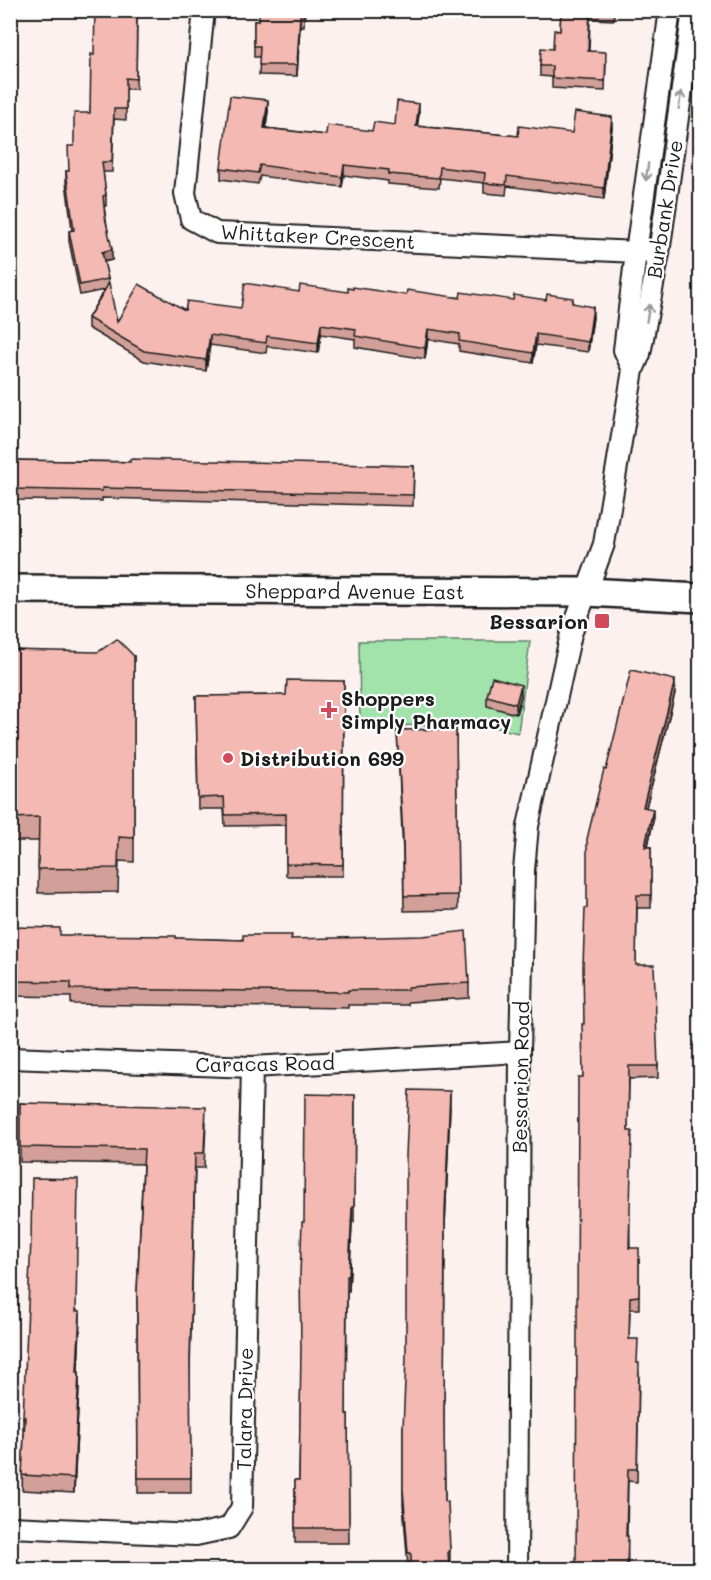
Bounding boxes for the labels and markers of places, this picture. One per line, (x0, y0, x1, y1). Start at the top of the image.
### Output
place label: Bessarion (489, 608, 588, 634)
marker: Bessarion (593, 612, 611, 630)
place label: Shoppers Simply Pharmacy (341, 685, 511, 734)
marker: Shoppers Simply Pharmacy (322, 703, 336, 717)
place label: Distribution 699 (240, 745, 404, 771)
marker: Distribution 699 (221, 751, 235, 765)

